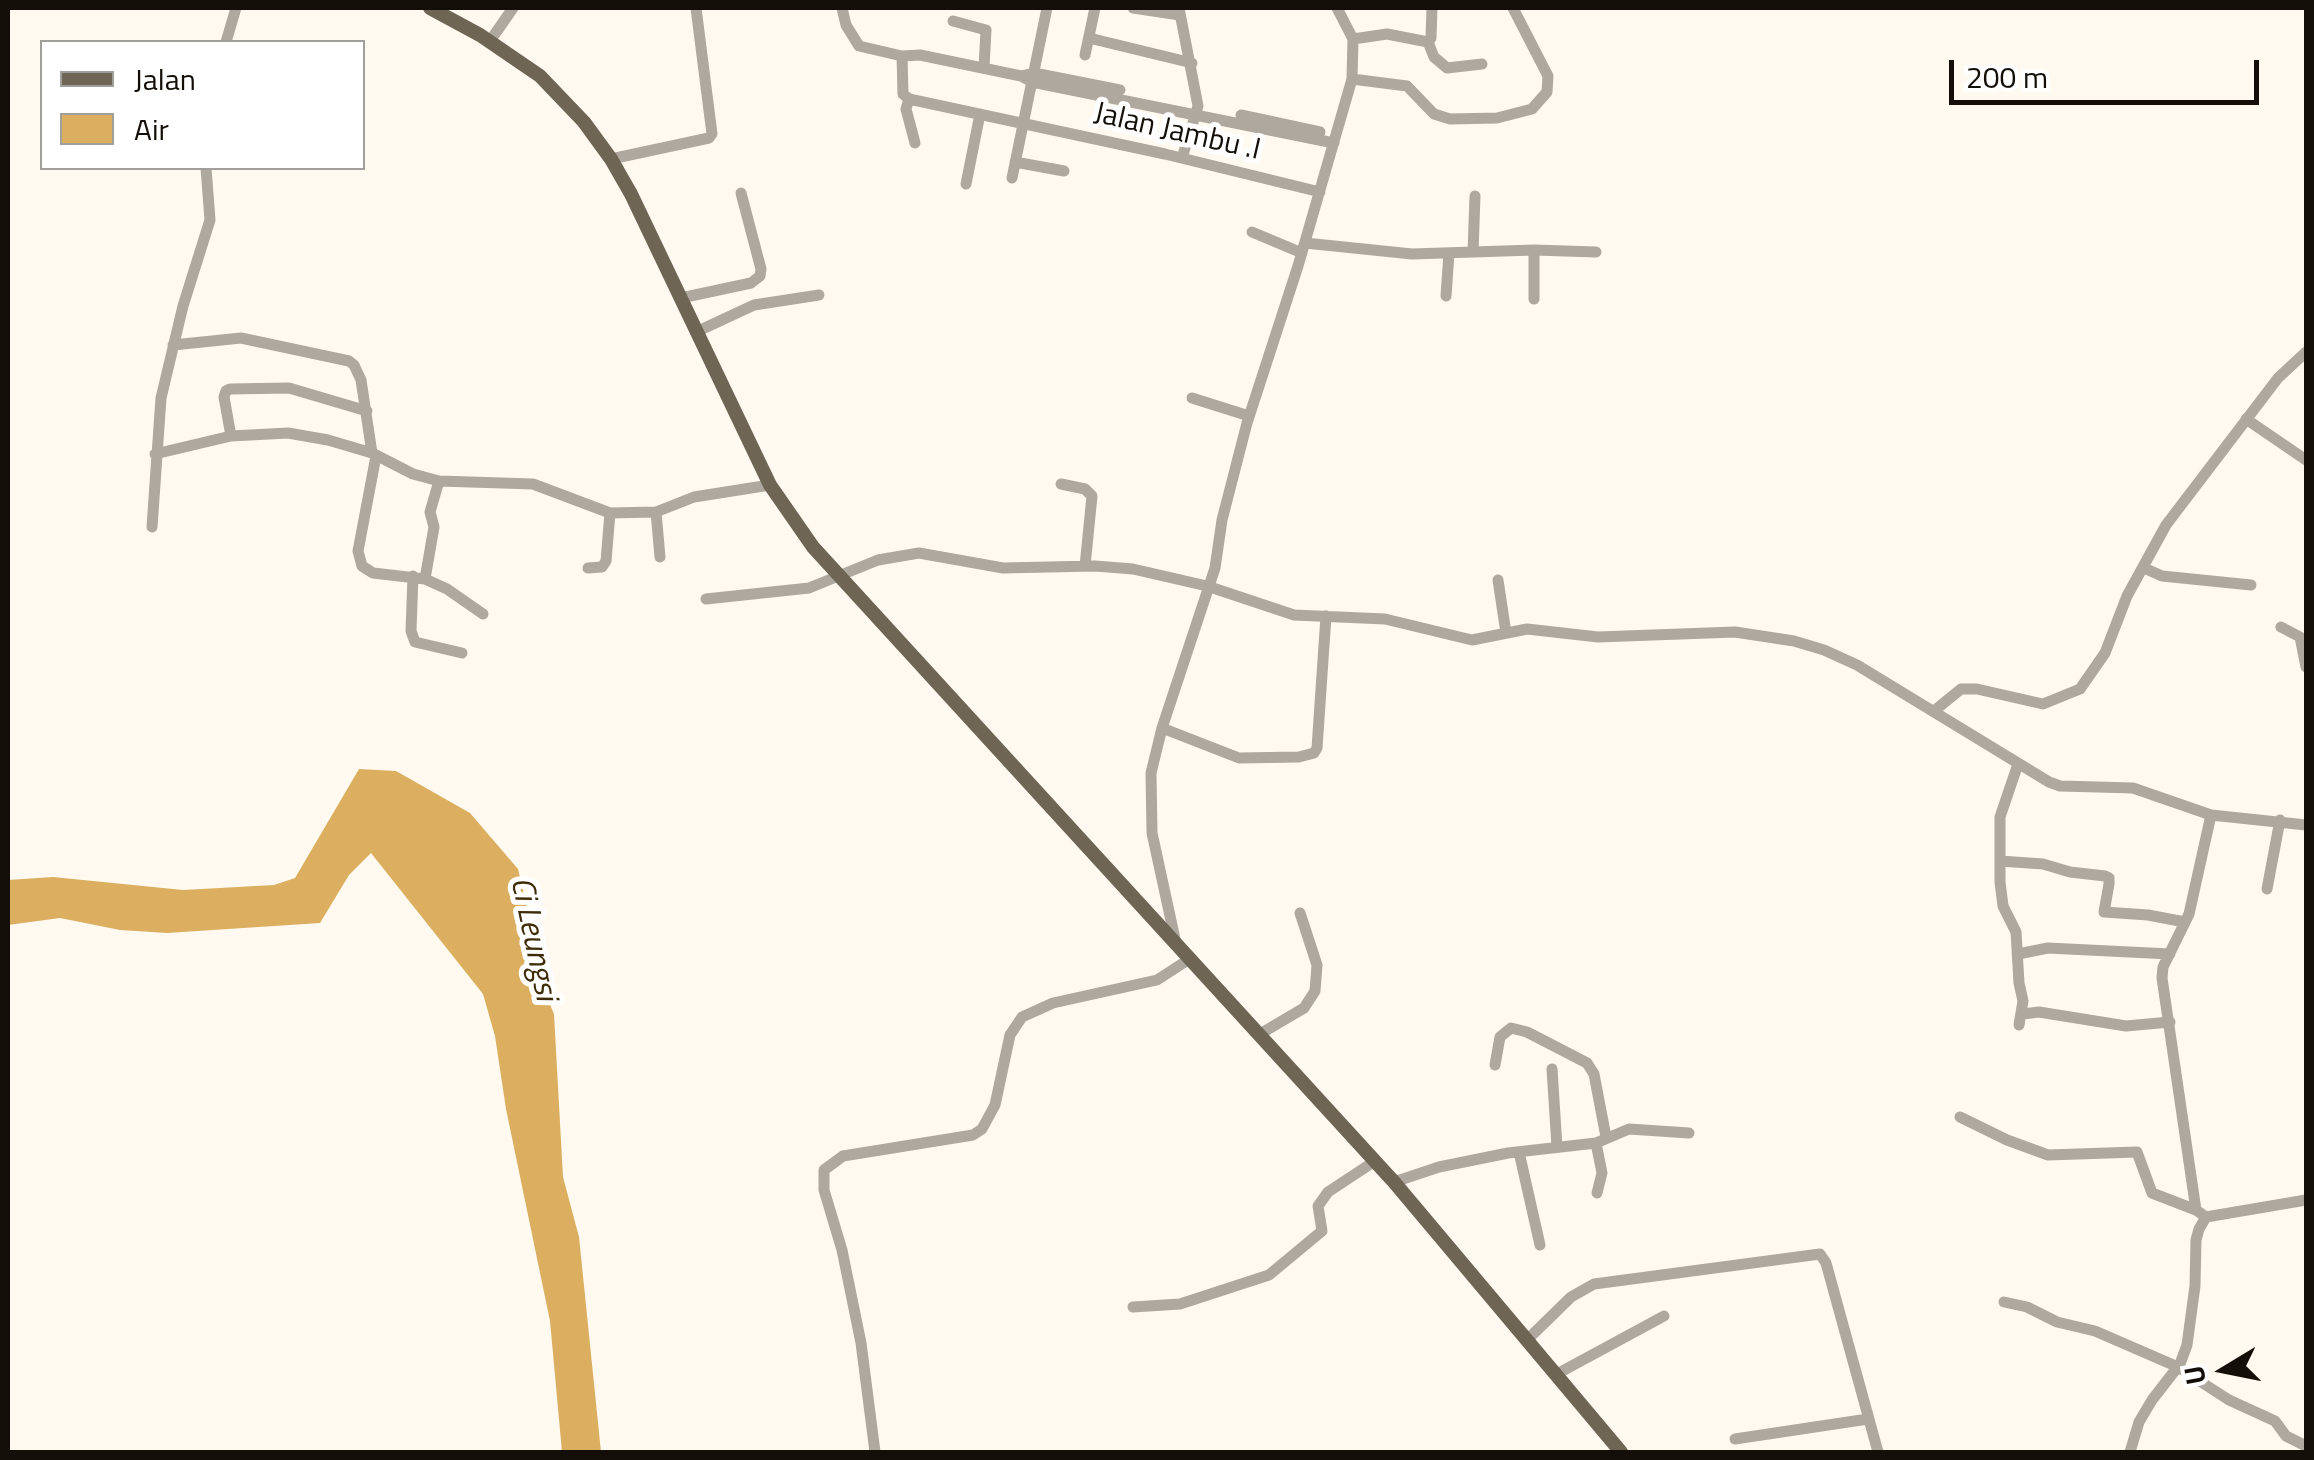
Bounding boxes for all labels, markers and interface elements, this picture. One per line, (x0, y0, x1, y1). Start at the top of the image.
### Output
legend (40, 40, 365, 170)
scale bar (1954, 40, 2264, 102)
text: 200 m (1966, 54, 2048, 100)
text: Jalan (134, 56, 196, 102)
street label: Jalan Jambu .I (1090, 96, 1264, 170)
text: Air (134, 106, 169, 152)
water label: Ci Leungsi (500, 874, 564, 1004)
north arrow (2174, 1320, 2274, 1420)
text: U (2171, 1363, 2217, 1388)

